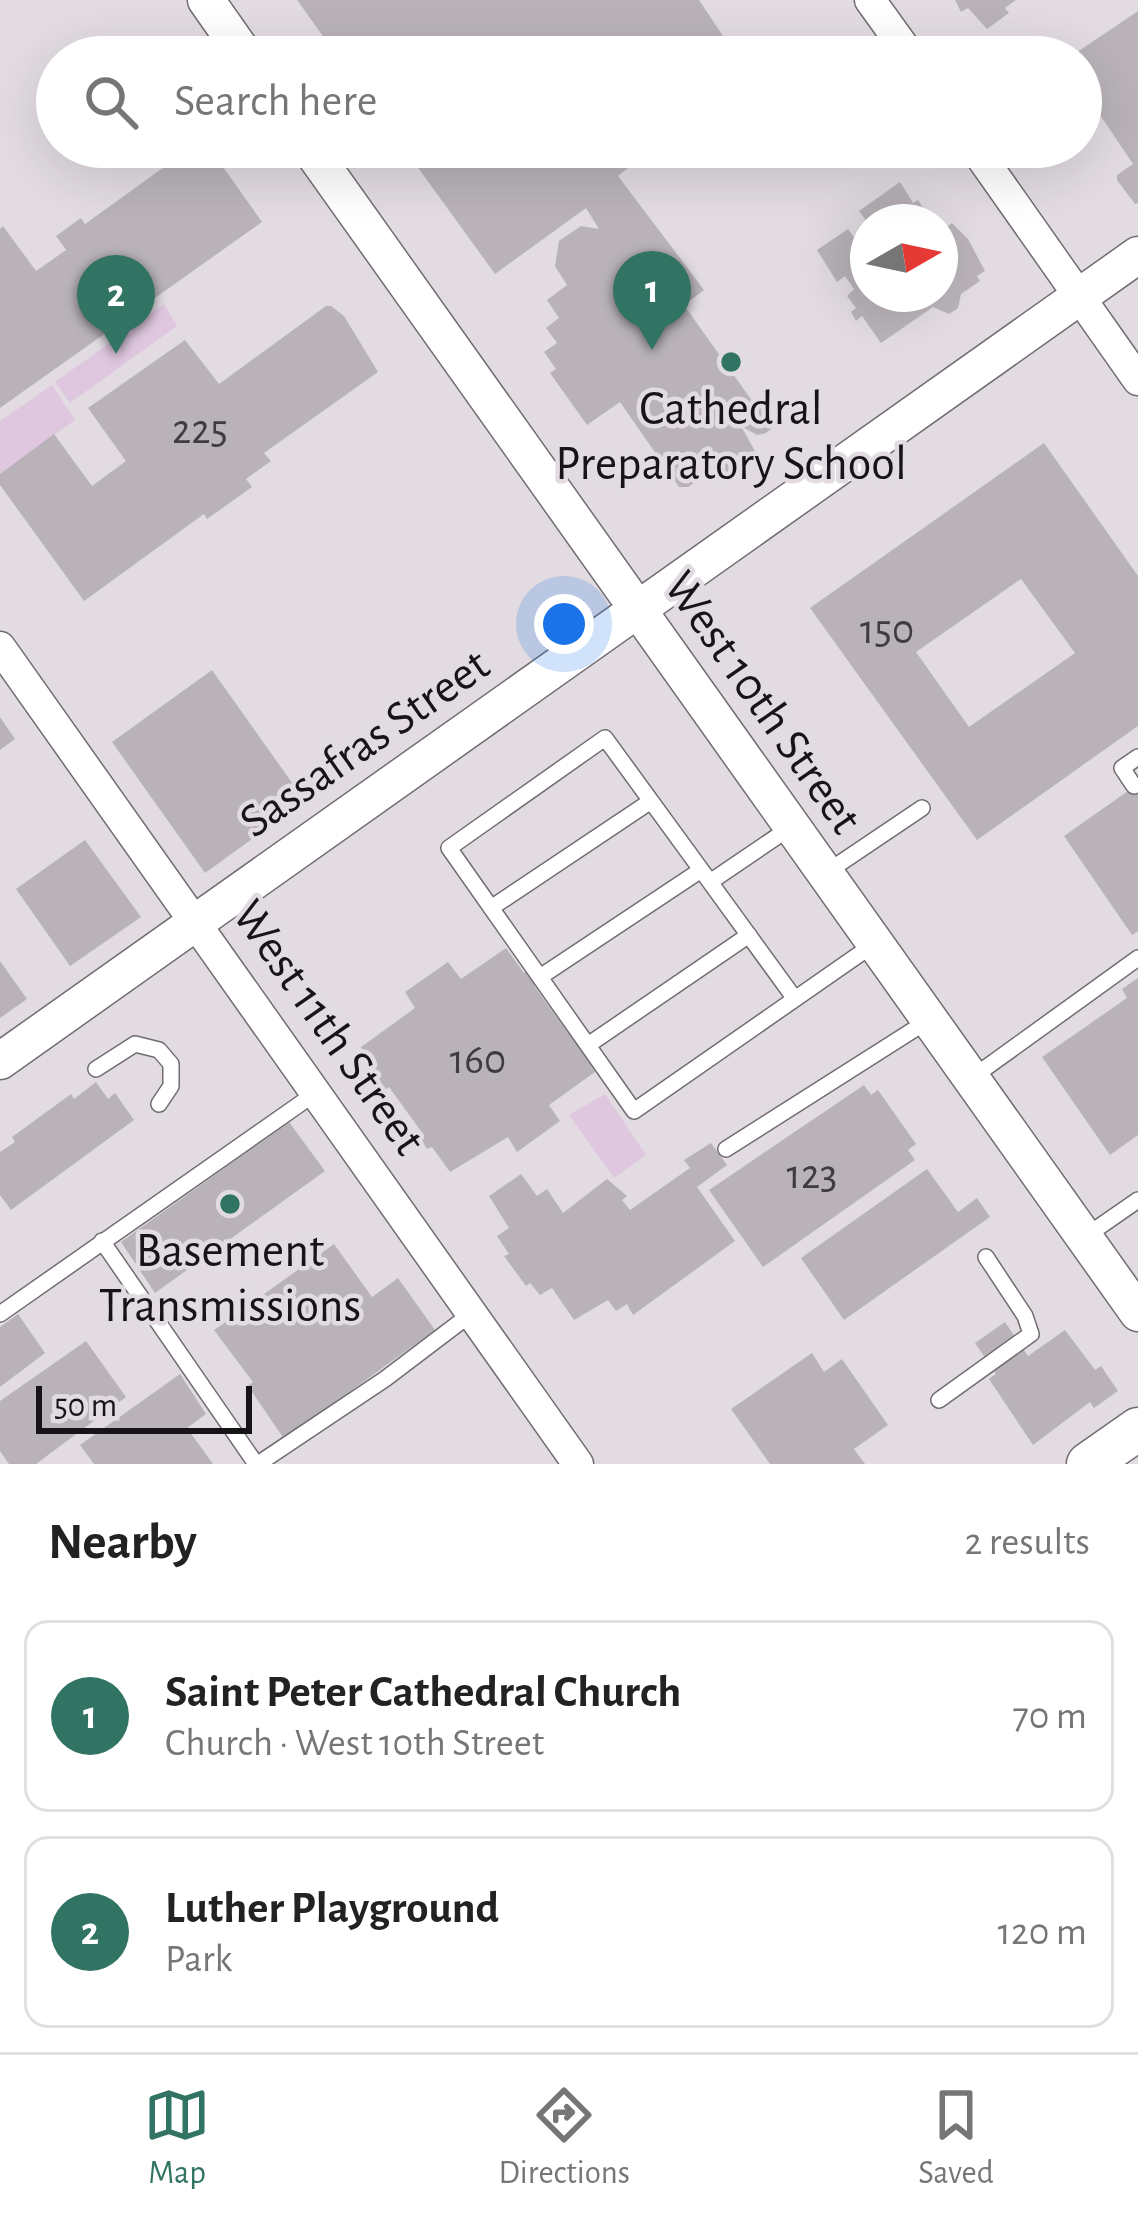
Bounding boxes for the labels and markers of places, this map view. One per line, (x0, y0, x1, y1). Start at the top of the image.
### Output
pin: 1 (613, 251, 691, 350)
pin: 2 (77, 255, 155, 354)
marker: Cathedral Preparatory School (718, 349, 744, 375)
place label: Cathedral Preparatory School (555, 386, 907, 489)
marker: Basement Transmissions (217, 1191, 243, 1217)
place label: Basement Transmissions (99, 1228, 361, 1331)

